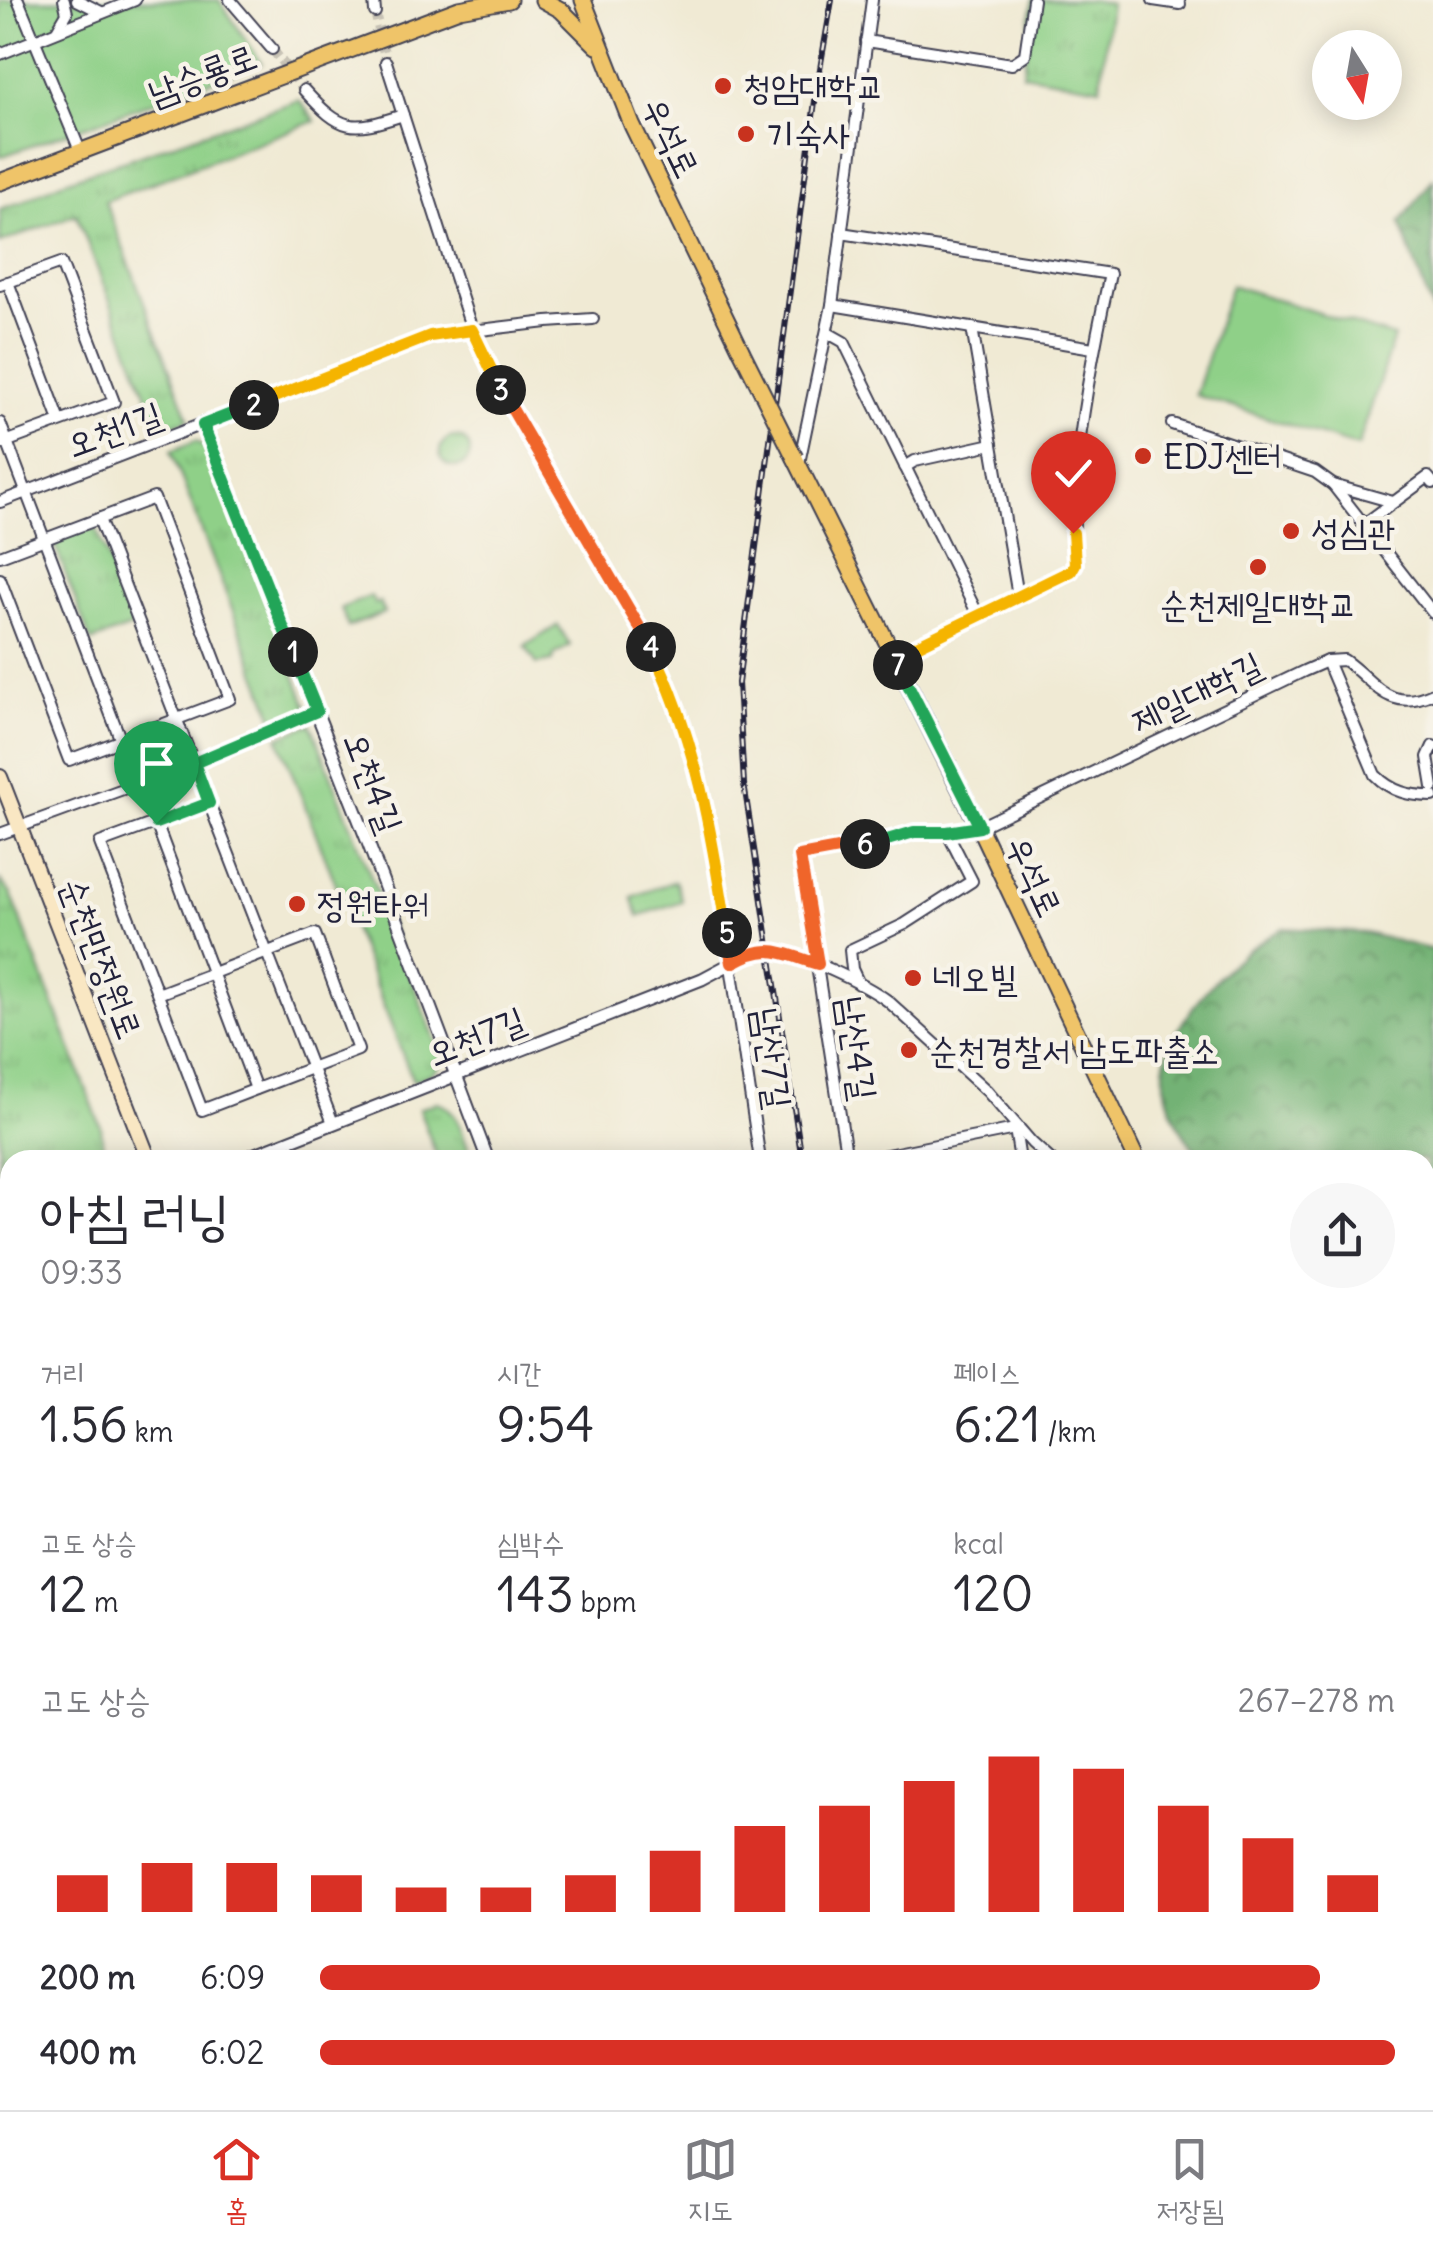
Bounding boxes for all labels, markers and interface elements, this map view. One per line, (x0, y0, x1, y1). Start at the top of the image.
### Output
north arrow (1312, 30, 1402, 120)
map controls (1312, 30, 1402, 120)
street label: 남승룡로 (142, 33, 262, 115)
place label: 청암대학교 (743, 64, 884, 108)
marker: 청암대학교 (712, 75, 734, 97)
street label: 우석로 (634, 89, 710, 185)
place label: 기숙사 (766, 112, 851, 156)
marker: 기숙사 (735, 123, 757, 145)
pin: 3 (476, 365, 526, 415)
text: 3 (493, 372, 509, 408)
pin: 2 (229, 380, 279, 430)
text: 2 (246, 387, 262, 423)
street label: 오천1길 (60, 392, 168, 466)
pin (1031, 431, 1116, 534)
place label: EDJ센터 (1163, 434, 1282, 478)
marker: EDJ센터 (1132, 445, 1154, 467)
icon: check (1046, 446, 1101, 501)
place label: 성심관 (1311, 509, 1396, 553)
marker: 성심관 (1280, 520, 1302, 542)
marker: 순천제일대학교 (1247, 556, 1269, 578)
place label: 순천제일대학교 (1159, 582, 1357, 626)
pin: 4 (626, 622, 676, 672)
pin: 1 (268, 627, 318, 677)
text: 4 (643, 629, 659, 665)
text: 1 (287, 634, 299, 670)
pin: 7 (873, 640, 923, 690)
street label: 제일대학길 (1123, 641, 1269, 743)
text: 7 (891, 647, 905, 683)
pin (114, 721, 199, 824)
street label: 오천4길 (335, 725, 413, 839)
icon: arrive (129, 736, 184, 791)
pin: 6 (840, 819, 890, 869)
text: 6 (857, 826, 873, 862)
street label: 우석로 (997, 828, 1073, 924)
street label: 순천만정원로 (51, 871, 153, 1045)
place label: 정원타워 (317, 882, 430, 926)
marker: 정원타워 (286, 893, 308, 915)
pin: 5 (702, 908, 752, 958)
text: 5 (719, 915, 735, 951)
place label: 네오빌 (933, 956, 1018, 1000)
marker: 네오빌 (902, 967, 924, 989)
street label: 남산4길 (829, 993, 887, 1103)
street label: 오천7길 (421, 997, 531, 1075)
street label: 남산7길 (744, 1005, 802, 1111)
place label: 순천경찰서 남도파출소 (929, 1028, 1219, 1072)
marker: 순천경찰서 남도파출소 (898, 1039, 920, 1061)
text: 아침 러닝 (40, 1180, 230, 1249)
button: share (1290, 1183, 1395, 1288)
text: 09:33 (40, 1252, 123, 1293)
text: 거리 (40, 1355, 85, 1391)
text: 시간 (497, 1355, 542, 1391)
text: 페이스 (953, 1355, 1021, 1391)
text: 1.56 (40, 1393, 128, 1456)
text: 9:54 (497, 1393, 594, 1456)
text: 6:21 (953, 1393, 1041, 1456)
text: km (128, 1414, 173, 1450)
text: /km (1041, 1414, 1096, 1450)
text: 고도 상승 (40, 1525, 137, 1561)
text: 심박수 (497, 1525, 564, 1561)
text: kcal (953, 1526, 1004, 1562)
text: 120 (953, 1562, 1033, 1625)
text: 12 (40, 1563, 87, 1626)
text: 143 (497, 1563, 574, 1626)
text: m (87, 1584, 118, 1620)
text: bpm (574, 1584, 636, 1620)
text: 고도 상승 (40, 1680, 151, 1721)
text: 267–278 m (1238, 1680, 1395, 1721)
text: 200 m (40, 1957, 135, 1998)
text: 6:09 (200, 1957, 265, 1998)
text: 400 m (40, 2032, 136, 2073)
text: 6:02 (200, 2032, 264, 2073)
tab: 홈 (209, 2132, 264, 2230)
tab: 지도 (683, 2132, 738, 2230)
tab: 저장됨 (1156, 2132, 1224, 2230)

